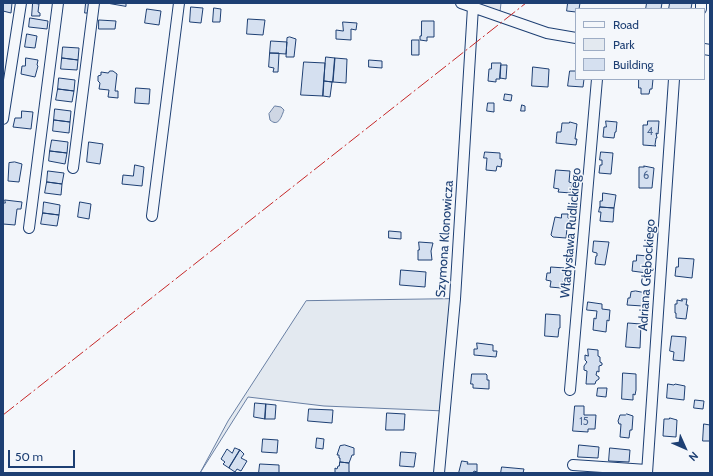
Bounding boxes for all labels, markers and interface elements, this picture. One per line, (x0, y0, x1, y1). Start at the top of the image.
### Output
legend (575, 8, 705, 80)
text: Road (613, 17, 639, 32)
text: Park (613, 37, 635, 52)
text: Building (613, 57, 654, 72)
house number: 4 (647, 125, 653, 139)
street label: Władysława Rudlickiego (558, 167, 584, 299)
house number: 6 (643, 169, 649, 183)
street label: Szymona Klonowicza (433, 180, 457, 298)
street label: Adriana Głębockiego (635, 218, 659, 332)
house number: 15 (579, 415, 589, 429)
north arrow (665, 428, 705, 468)
scale bar (10, 442, 77, 468)
text: 50 m (15, 449, 43, 464)
text: N (686, 449, 701, 464)

